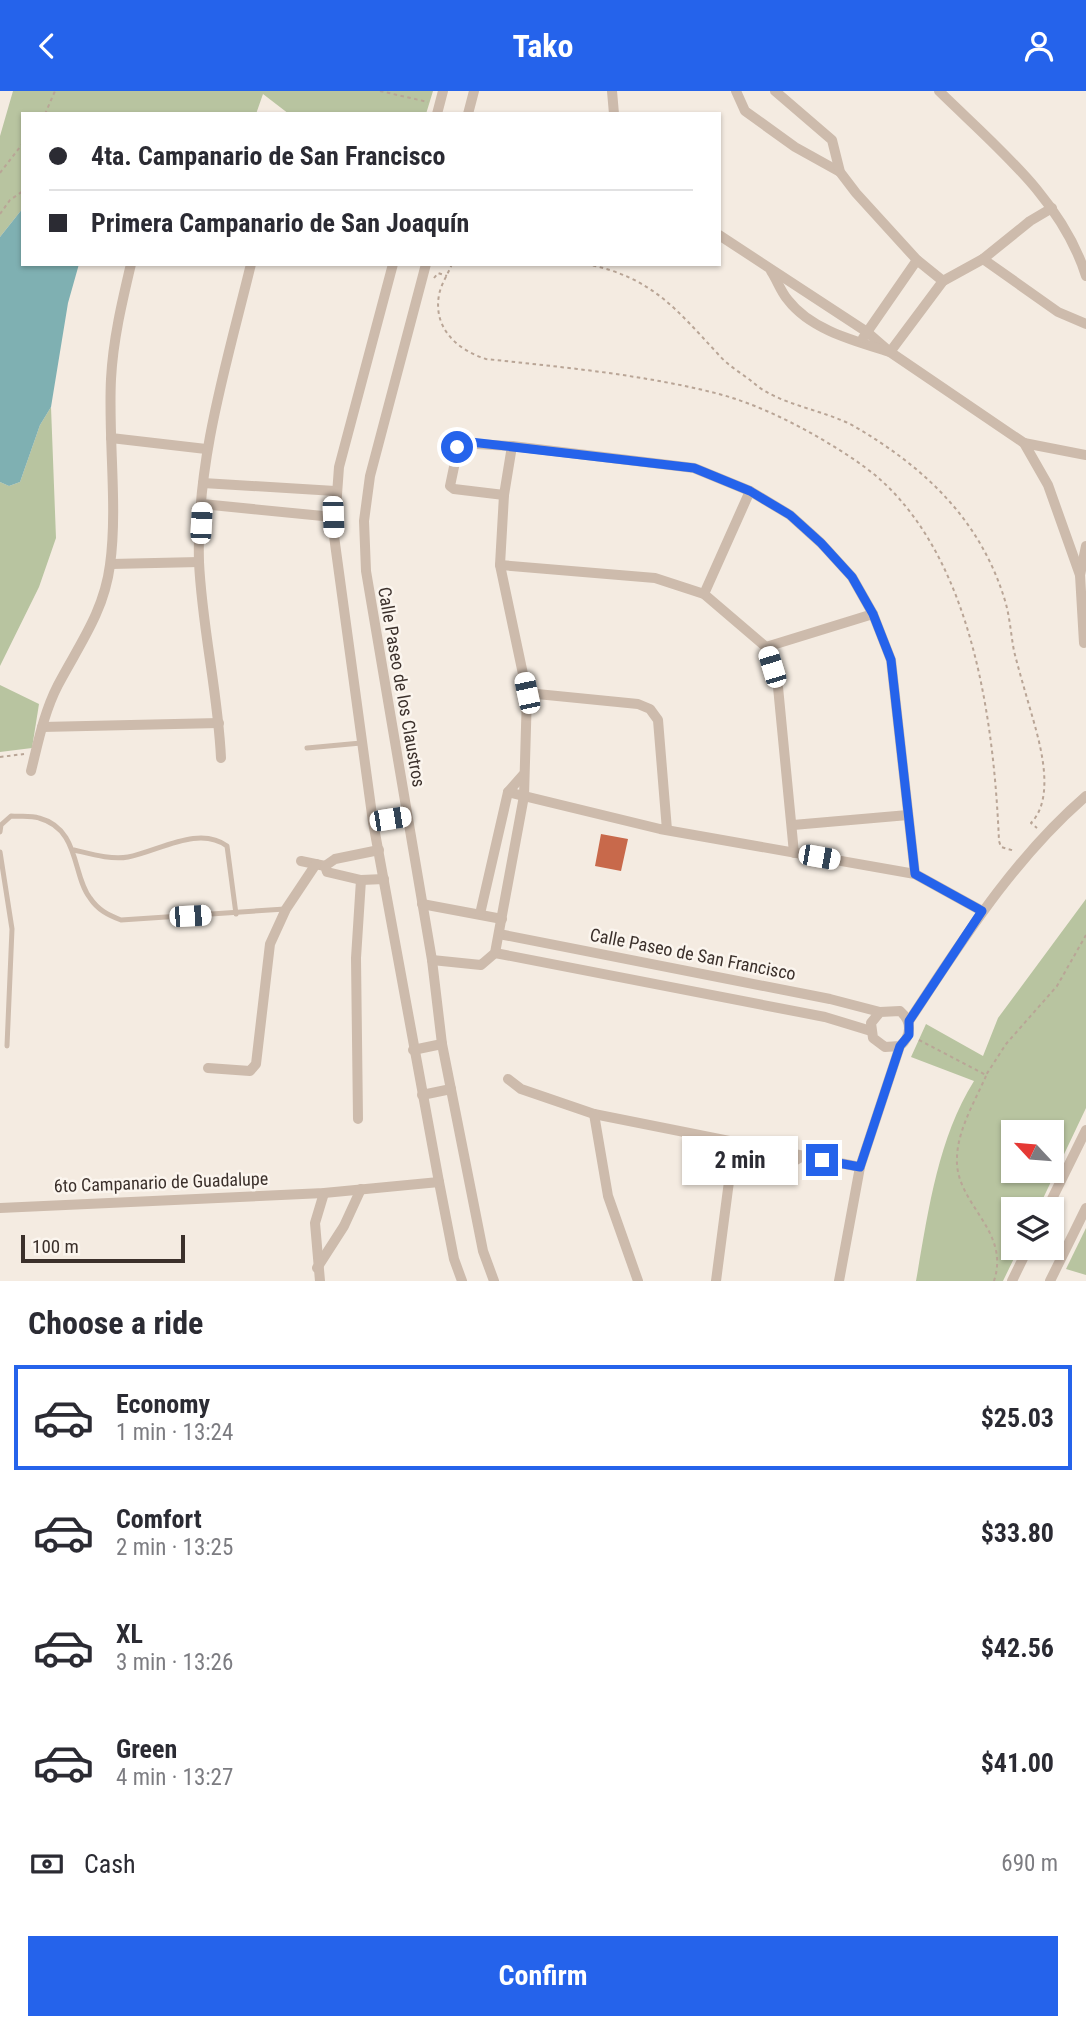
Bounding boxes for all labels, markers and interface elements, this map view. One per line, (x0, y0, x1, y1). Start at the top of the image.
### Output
icon: back (28, 27, 66, 65)
text: Tako (512, 27, 574, 65)
icon: person (1020, 27, 1058, 65)
text: 4ta. Campanario de San Francisco (91, 141, 445, 171)
text: Primera Campanario de San Joaquín (91, 208, 469, 238)
route start (441, 431, 473, 463)
car (322, 496, 345, 538)
car (190, 501, 213, 545)
street label: Calle Paseo de los Claustros (374, 585, 430, 789)
car (756, 644, 789, 690)
car (513, 670, 542, 716)
car (368, 805, 413, 833)
car (797, 843, 842, 871)
car (169, 904, 212, 928)
street label: Calle Paseo de San Francisco (588, 924, 798, 984)
north arrow (1001, 1120, 1064, 1183)
map controls (1001, 1120, 1064, 1260)
callout: 2 min (682, 1135, 798, 1185)
route end (806, 1144, 838, 1176)
text: 2 min (714, 1147, 766, 1174)
street label: 6to Campanario de Guadalupe (54, 1168, 268, 1196)
button: layers (1001, 1197, 1064, 1260)
scale bar (21, 1232, 186, 1264)
text: 100 m (32, 1235, 79, 1258)
text: Choose a ride (28, 1304, 203, 1342)
icon: car (32, 1386, 95, 1449)
text: Economy (116, 1389, 210, 1419)
text: $25.03 (981, 1403, 1054, 1433)
text: 1 min · 13:24 (116, 1419, 233, 1446)
icon: car (32, 1501, 95, 1564)
text: Comfort (116, 1504, 202, 1534)
text: $33.80 (981, 1518, 1054, 1548)
text: 2 min · 13:25 (116, 1534, 233, 1561)
icon: car (32, 1616, 95, 1679)
text: XL (116, 1619, 143, 1649)
text: $42.56 (981, 1633, 1054, 1663)
text: 3 min · 13:26 (116, 1649, 233, 1676)
icon: car (32, 1731, 95, 1794)
text: Green (116, 1734, 177, 1764)
text: $41.00 (981, 1748, 1054, 1778)
text: 4 min · 13:27 (116, 1764, 233, 1791)
icon: cash (28, 1845, 66, 1883)
text: Cash (84, 1849, 136, 1879)
text: 690 m (1001, 1850, 1058, 1877)
button: Confirm (28, 1936, 1058, 2016)

